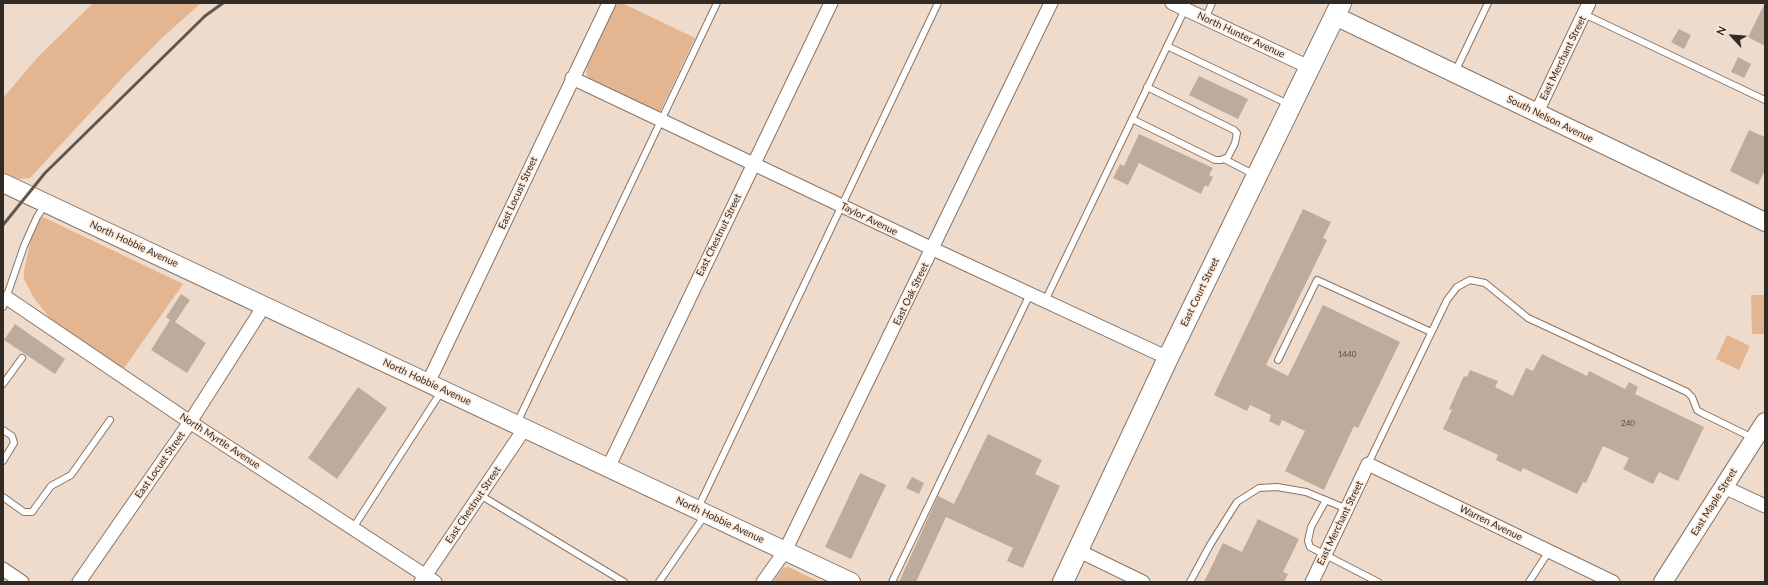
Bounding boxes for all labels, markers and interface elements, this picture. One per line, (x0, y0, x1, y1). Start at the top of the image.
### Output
street label: North Hunter Avenue (1195, 9, 1287, 61)
street label: East Merchant Street (1537, 14, 1589, 102)
north arrow (1712, 16, 1752, 56)
text: N (1713, 24, 1728, 37)
street label: South Nelson Avenue (1505, 93, 1595, 145)
street label: East Locust Street (496, 155, 540, 231)
street label: East Chestnut Street (694, 192, 744, 278)
street label: Taylor Avenue (838, 200, 900, 238)
street label: North Hobbie Avenue (88, 218, 180, 270)
street label: East Court Street (1178, 256, 1222, 328)
street label: East Oak Street (891, 261, 931, 327)
house number: 1440 (1338, 349, 1356, 359)
street label: North Hobbie Avenue (381, 356, 473, 408)
street label: North Myrtle Avenue (178, 411, 262, 471)
house number: 240 (1621, 418, 1635, 428)
street label: East Locust Street (132, 429, 188, 501)
street label: East Chestnut Street (443, 464, 503, 546)
street label: East Maple Street (1688, 466, 1740, 538)
street label: East Merchant Street (1314, 479, 1366, 567)
street label: North Hobbie Avenue (674, 494, 766, 546)
street label: Warren Avenue (1458, 503, 1524, 543)

